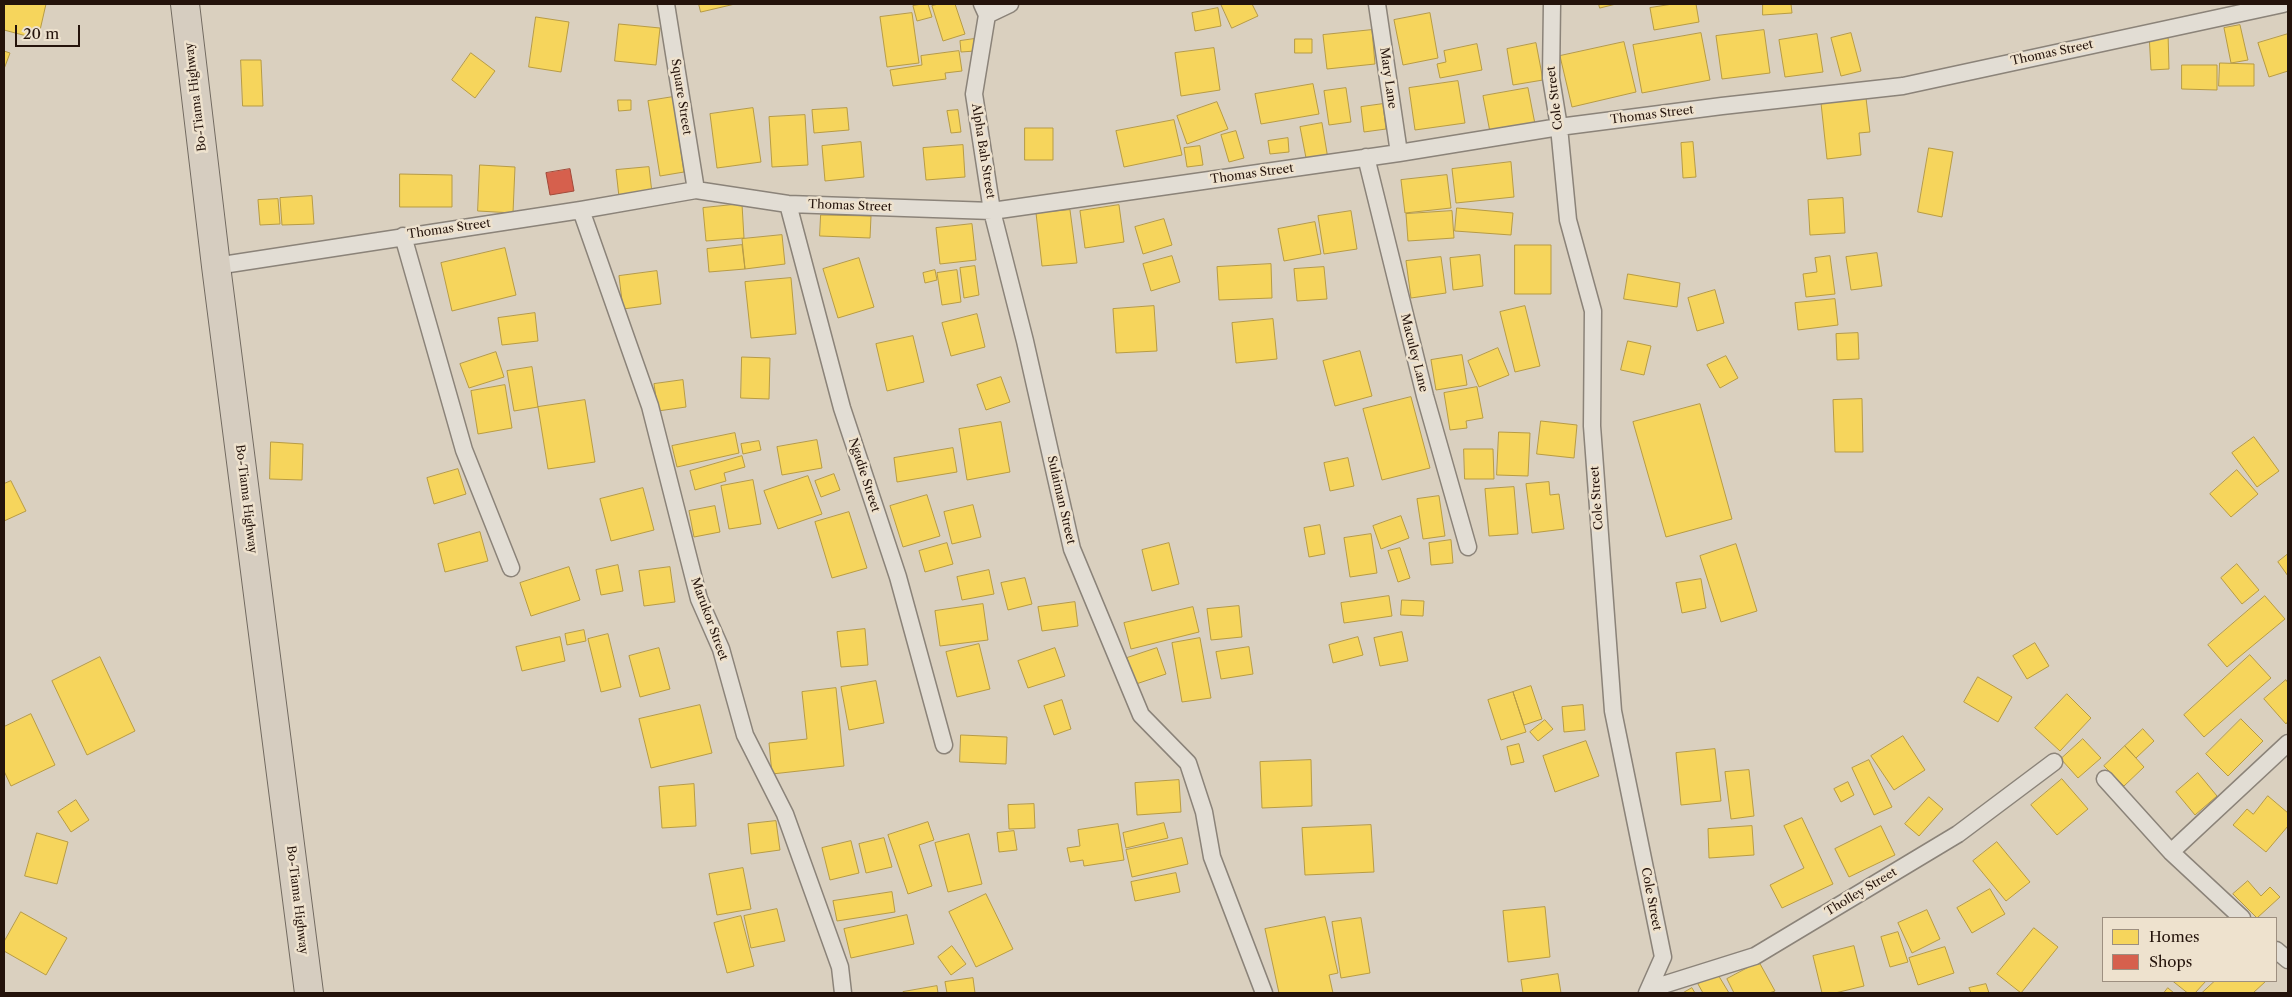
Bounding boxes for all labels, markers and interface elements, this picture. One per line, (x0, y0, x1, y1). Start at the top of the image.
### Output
scale bar (18, 15, 82, 47)
text: 20 m (23, 24, 59, 43)
street label: Thomas Street (2010, 37, 2094, 69)
street label: Bo-Tiama Highway (182, 42, 210, 152)
street label: Mary Lane (1377, 46, 1399, 110)
street label: Square Street (668, 58, 694, 136)
street label: Cole Street (1544, 65, 1566, 131)
street label: Alpha Bah Street (968, 102, 998, 200)
street label: Thomas Street (1610, 103, 1694, 127)
street label: Thomas Street (1210, 161, 1294, 187)
street label: Thomas Street (808, 197, 892, 215)
street label: Thomas Street (407, 216, 491, 242)
street label: Maculey Lane (1397, 312, 1431, 394)
street label: Ngadie Street (845, 436, 883, 514)
street label: Bo-Tiama Highway (232, 444, 260, 554)
street label: Sulaiman Street (1044, 454, 1078, 546)
street label: Cole Street (1588, 466, 1606, 530)
street label: Marukor Street (687, 576, 731, 662)
street label: Bo-Tiama Highway (283, 845, 311, 955)
street label: Tholley Street (1822, 865, 1900, 919)
street label: Cole Street (1638, 866, 1664, 932)
legend (2102, 917, 2277, 982)
text: Homes (2149, 927, 2200, 946)
text: Shops (2149, 952, 2192, 971)

